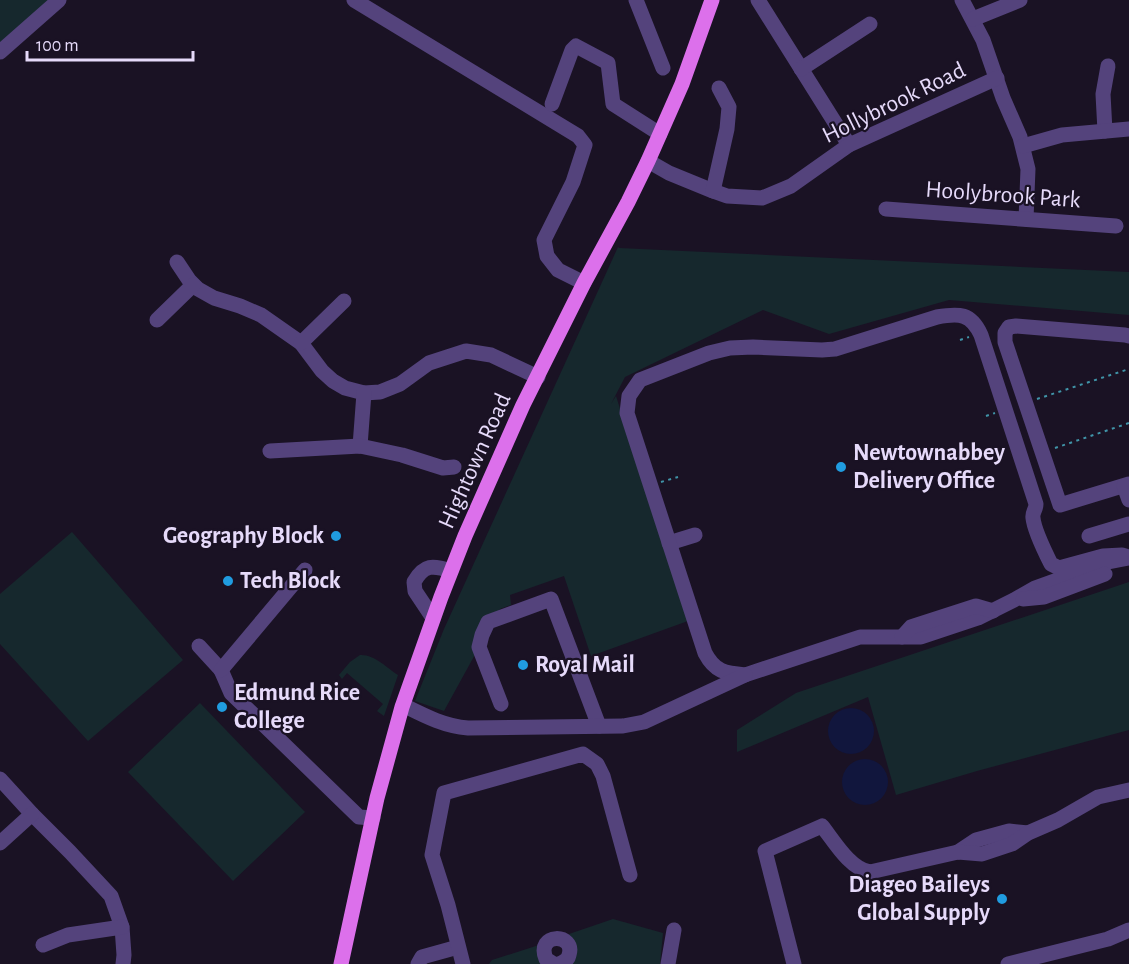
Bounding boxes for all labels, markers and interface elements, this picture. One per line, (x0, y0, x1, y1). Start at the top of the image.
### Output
scale bar (27, 24, 194, 62)
text: 100 m (36, 37, 79, 55)
street label: Hollybrook Road (819, 58, 969, 148)
street label: Hoolybrook Park (925, 178, 1081, 212)
street label: Hightown Road (434, 390, 516, 532)
place label: Newtownabbey Delivery Office (853, 441, 1005, 493)
marker: Newtownabbey Delivery Office (834, 460, 848, 474)
place label: Geography Block (163, 524, 324, 548)
marker: Geography Block (329, 529, 343, 543)
place label: Tech Block (240, 569, 341, 593)
marker: Tech Block (221, 574, 235, 588)
place label: Royal Mail (535, 653, 635, 677)
marker: Royal Mail (516, 658, 530, 672)
place label: Edmund Rice College (234, 681, 360, 733)
marker: Edmund Rice College (215, 700, 229, 714)
place label: Diageo Baileys Global Supply (848, 873, 990, 925)
marker: Diageo Baileys Global Supply (995, 892, 1009, 906)

